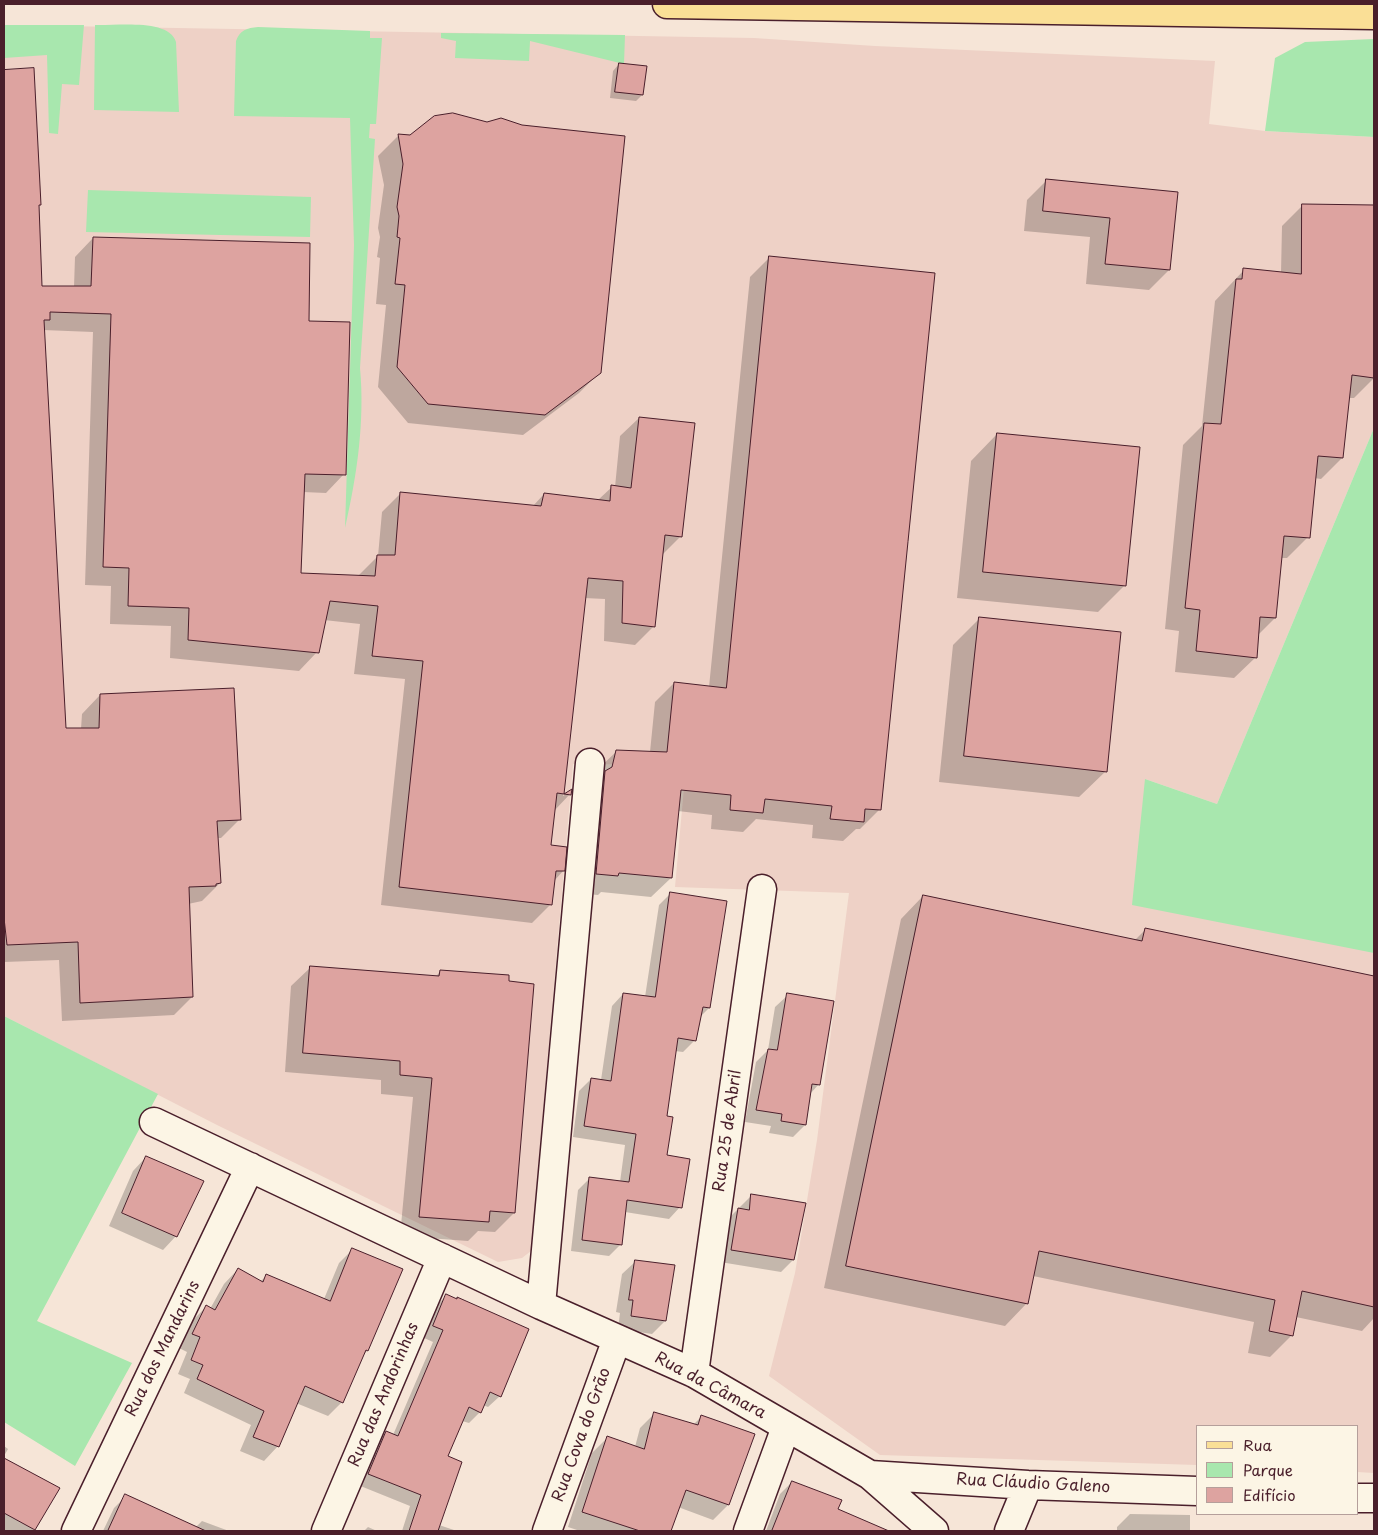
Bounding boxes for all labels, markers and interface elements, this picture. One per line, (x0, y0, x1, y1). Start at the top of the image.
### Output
street label: Rua 25 de Abril (710, 1069, 746, 1193)
street label: Rua dos Mandarins (122, 1278, 204, 1420)
street label: Rua das Andorinhas (345, 1320, 423, 1470)
street label: Rua da Câmara (651, 1349, 769, 1423)
street label: Rua Cova do Grão (549, 1365, 615, 1505)
legend (1196, 1425, 1358, 1515)
text: Rua (1243, 1433, 1272, 1456)
text: Parque (1243, 1458, 1293, 1481)
street label: Rua Cláudio Galeno (955, 1470, 1111, 1498)
text: Edifício (1243, 1483, 1296, 1506)

